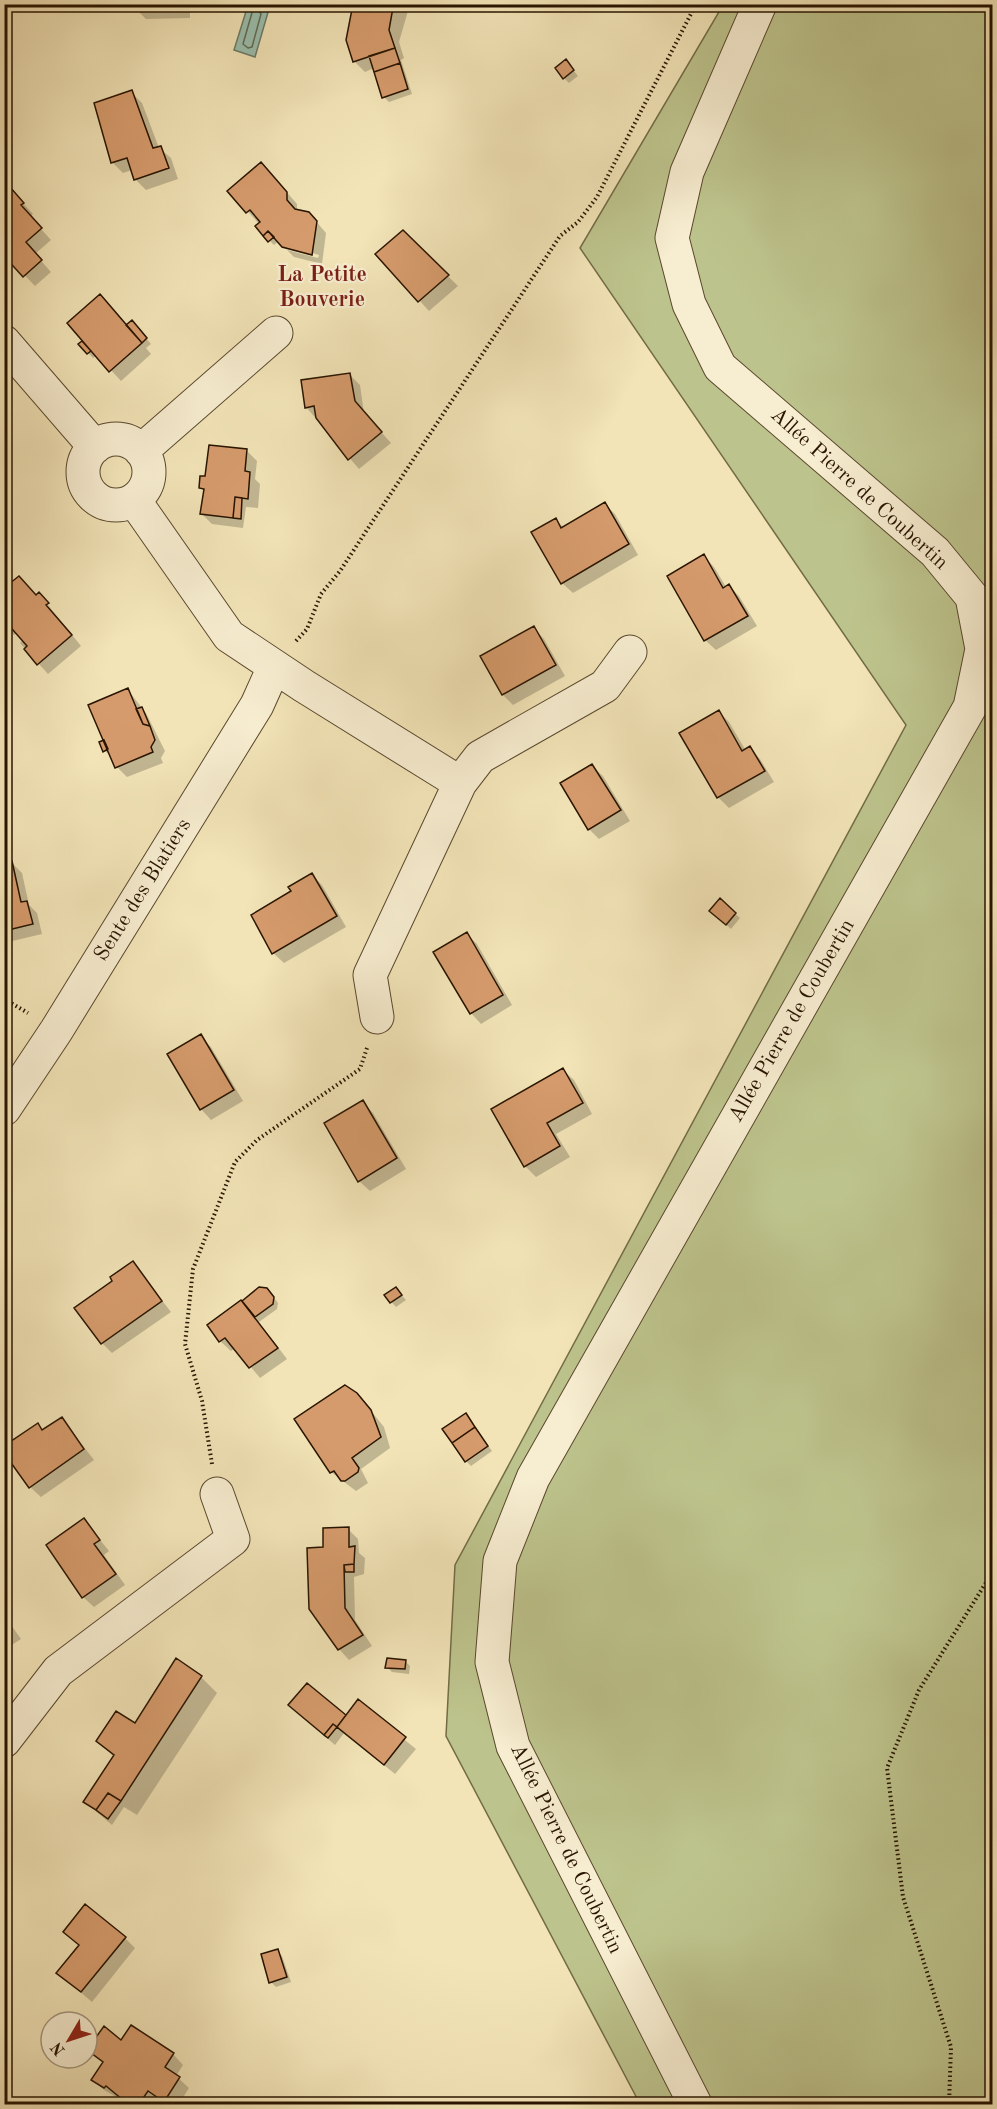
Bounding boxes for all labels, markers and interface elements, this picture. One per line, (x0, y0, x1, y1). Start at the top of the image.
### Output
district label: La Petite Bouverie (277, 264, 367, 311)
street label: Allée Pierre de Coubertin (766, 404, 952, 574)
street label: Sente des Blatiers (91, 815, 195, 965)
street label: Allée Pierre de Coubertin (725, 916, 859, 1126)
street label: Allée Pierre de Coubertin (506, 1741, 626, 1957)
north arrow (39, 2010, 99, 2070)
text: N (48, 2038, 69, 2058)

